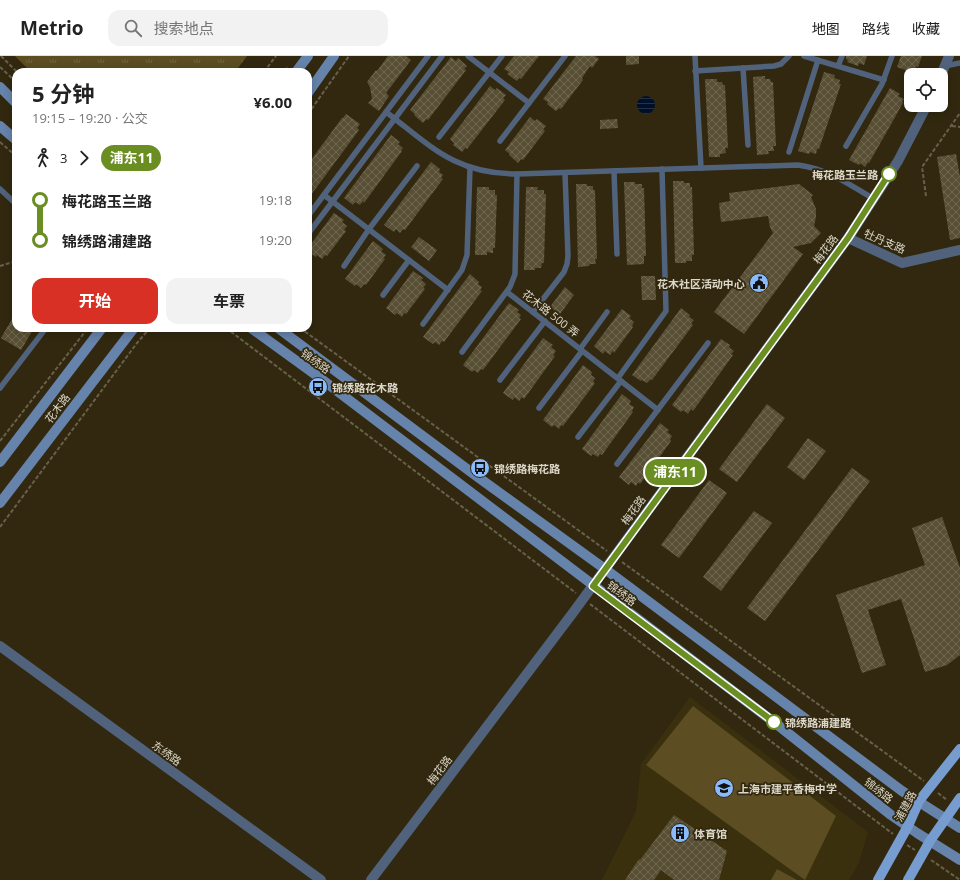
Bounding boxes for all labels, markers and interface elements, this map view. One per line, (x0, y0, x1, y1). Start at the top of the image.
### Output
search box (108, 10, 388, 46)
text: Metrio (20, 15, 84, 41)
icon: search (122, 17, 144, 39)
text: 搜索地点 (154, 18, 214, 38)
text: 地图 (812, 19, 840, 38)
text: 路线 (862, 19, 890, 38)
text: 收藏 (912, 19, 940, 38)
map controls (904, 68, 948, 112)
button: locate (904, 68, 948, 112)
text: 5 分钟 (32, 78, 94, 108)
text: ¥6.00 (253, 92, 292, 112)
text: 19:15 – 19:20 · 公交 (32, 109, 148, 127)
icon: walk (32, 147, 54, 169)
icon: forward (73, 147, 95, 169)
text: 浦东11 (109, 148, 153, 167)
text: 3 (60, 149, 67, 167)
marker: 梅花路玉兰路 (881, 166, 897, 182)
place label: 梅花路玉兰路 (812, 167, 879, 182)
text: 梅花路玉兰路 (62, 191, 152, 211)
text: 19:18 (259, 191, 292, 209)
street label: 牡丹支路 (862, 226, 908, 256)
text: 锦绣路浦建路 (62, 231, 152, 251)
text: 19:20 (259, 231, 292, 249)
street label: 梅花路 (809, 231, 841, 267)
public building icon: 花木社区活动中心 (748, 272, 770, 294)
place label: 花木社区活动中心 (657, 276, 745, 291)
button: 开始 (32, 278, 158, 324)
button: 车票 (166, 278, 292, 324)
street label: 花木路 500 弄 (519, 286, 583, 340)
street label: 锦绣路 (298, 345, 334, 377)
bus stop icon: 锦绣路花木路 (307, 376, 329, 398)
place label: 锦绣路花木路 (332, 380, 399, 395)
street label: 花木路 (41, 390, 73, 426)
bus stop icon: 锦绣路梅花路 (469, 457, 491, 479)
line badge: 浦东11 (647, 459, 703, 485)
place label: 锦绣路梅花路 (494, 461, 561, 476)
text: 浦东11 (653, 462, 697, 481)
street label: 梅花路 (617, 492, 649, 528)
street label: 锦绣路 (604, 577, 640, 609)
marker: 锦绣路浦建路 (766, 714, 782, 730)
place label: 锦绣路浦建路 (785, 715, 852, 730)
street label: 东绣路 (149, 737, 185, 769)
street label: 梅花路 (423, 752, 455, 788)
street label: 锦绣路 (861, 774, 897, 806)
school or university icon: 上海市建平香梅中学 (713, 777, 735, 799)
place label: 上海市建平香梅中学 (738, 781, 837, 796)
street label: 浦建路 (891, 788, 919, 824)
building icon: 体育馆 (669, 822, 691, 844)
place label: 体育馆 (694, 826, 727, 841)

